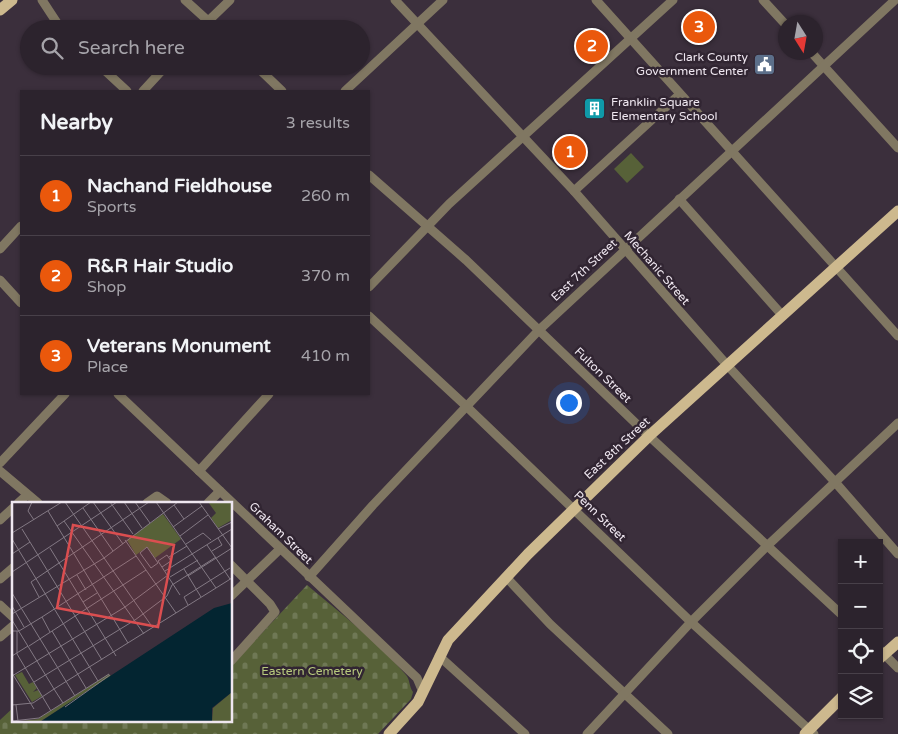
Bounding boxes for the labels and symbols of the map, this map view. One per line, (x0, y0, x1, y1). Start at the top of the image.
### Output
pin: 3 (683, 8, 715, 46)
north arrow (778, 15, 823, 60)
pin: 2 (576, 27, 608, 65)
place label: Clark County Government Center (636, 50, 749, 78)
public building icon: Clark County Government Center (752, 52, 776, 76)
place label: Franklin Square Elementary School (611, 95, 718, 123)
building icon: Franklin Square Elementary School (583, 97, 607, 121)
pin: 1 (554, 133, 586, 171)
street label: Mechanic Street (621, 228, 693, 308)
street label: East 7th Street (548, 236, 620, 304)
street label: Fulton Street (572, 344, 635, 406)
your location (556, 390, 582, 416)
street label: East 8th Street (581, 414, 653, 482)
street label: Penn Street (571, 488, 629, 544)
street label: Graham Street (246, 499, 316, 567)
inset map (12, 502, 232, 722)
park label: Eastern Cemetery (261, 664, 363, 678)

